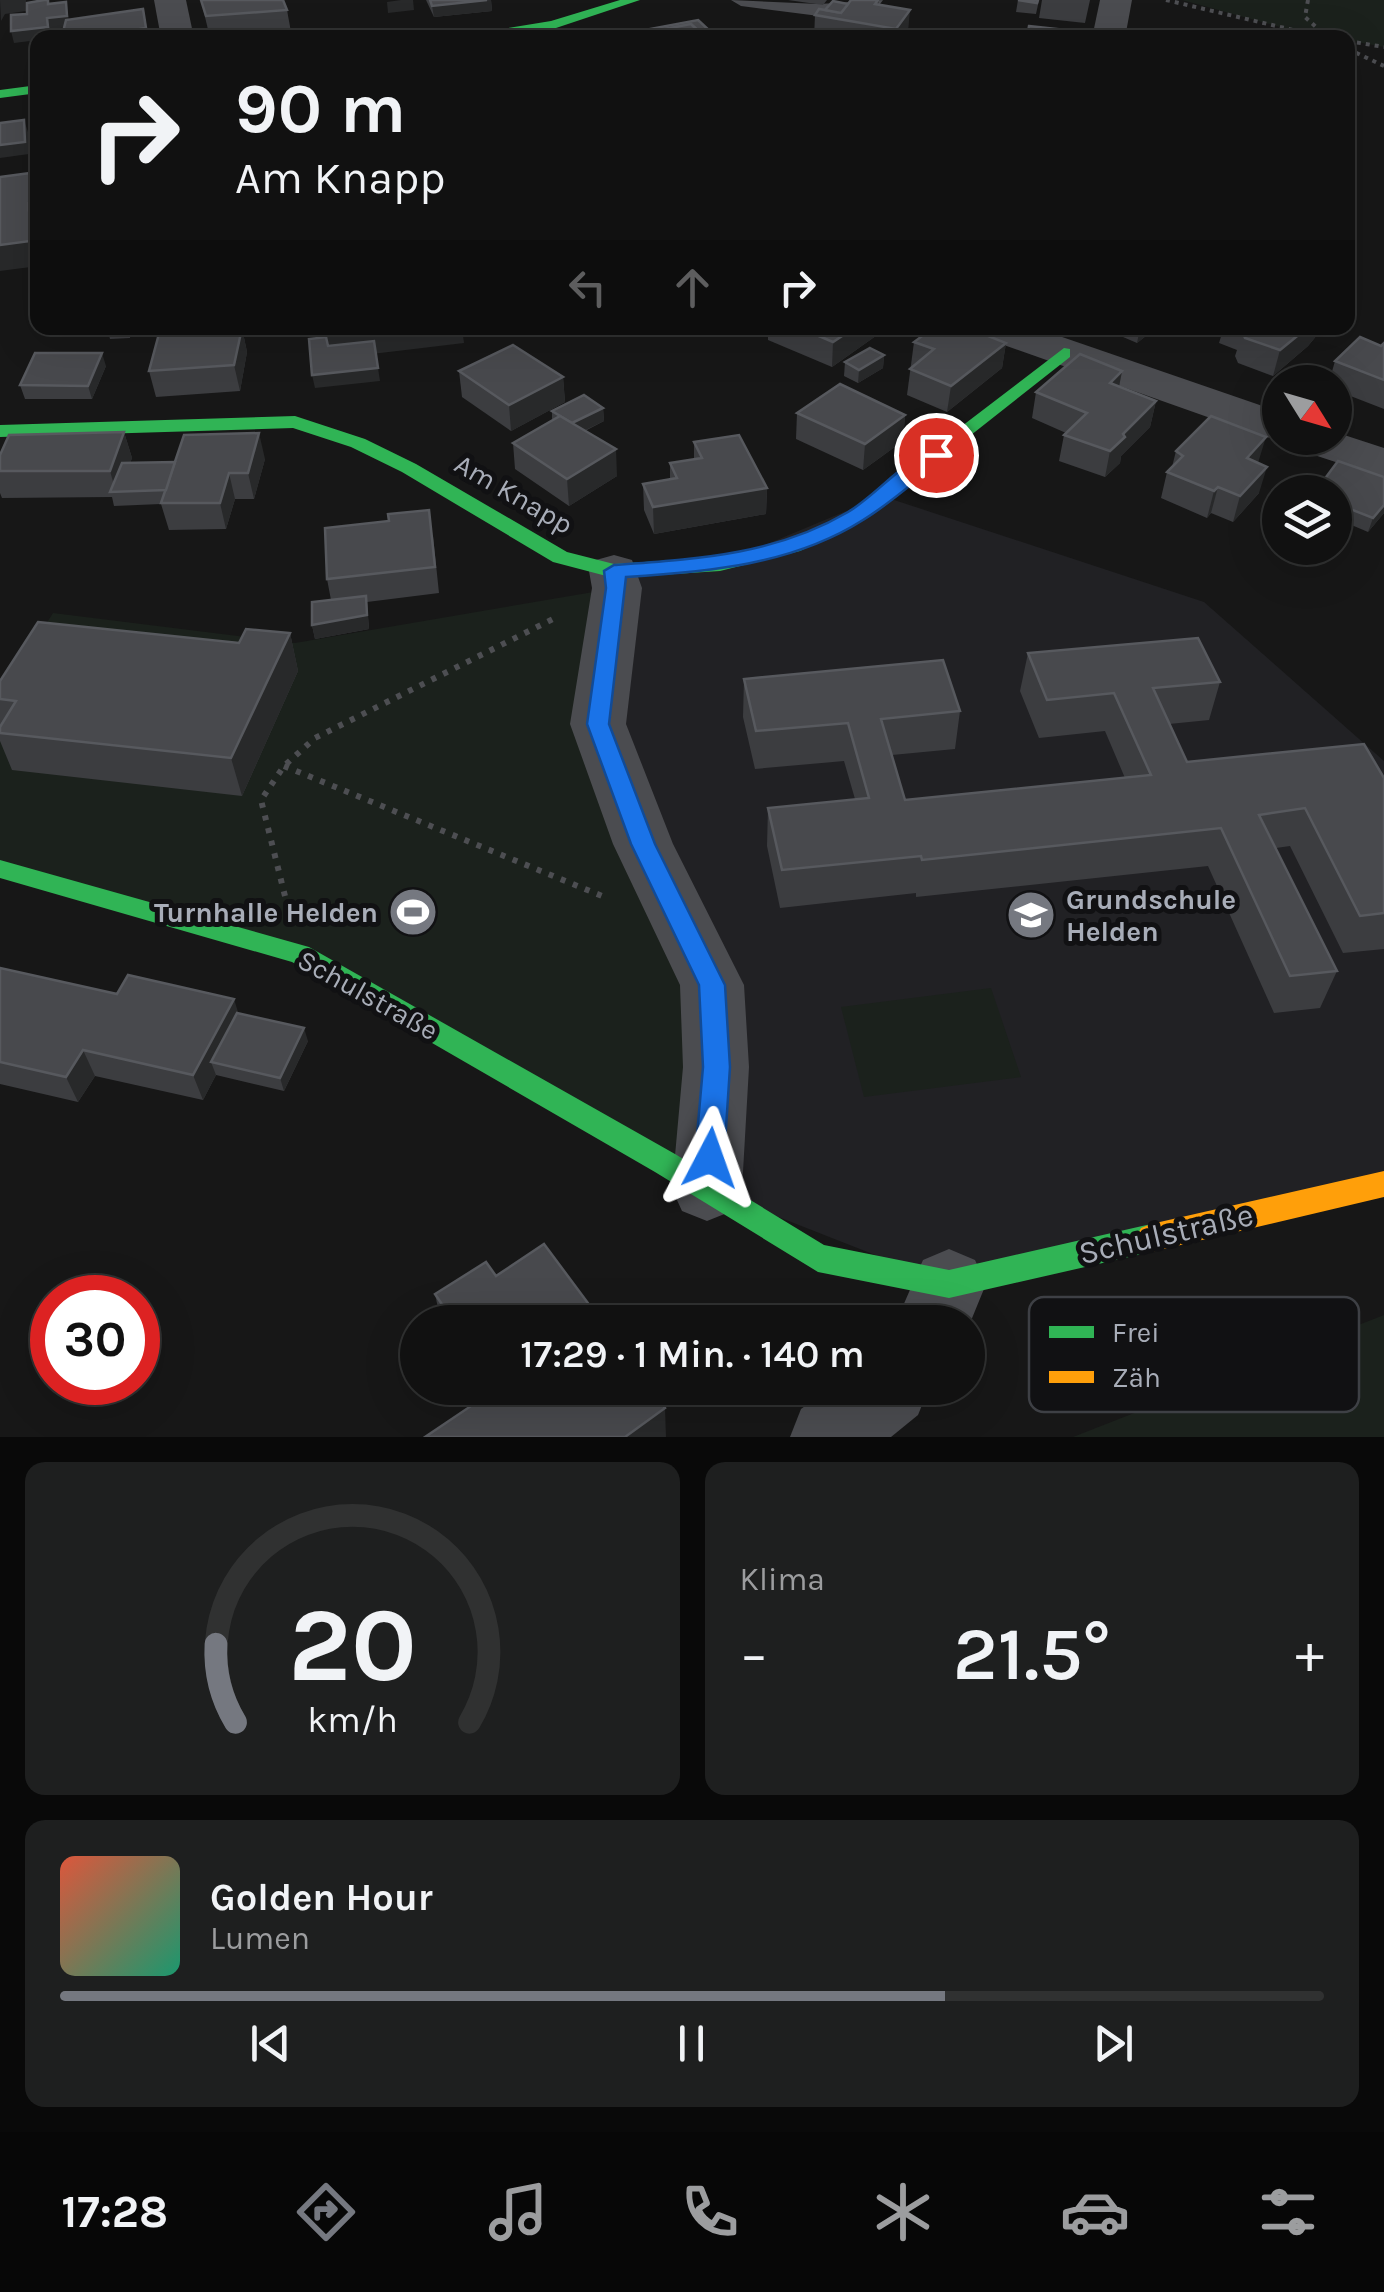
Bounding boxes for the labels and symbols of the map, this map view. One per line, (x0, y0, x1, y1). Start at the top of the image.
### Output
north arrow (1262, 365, 1352, 455)
pin (894, 413, 979, 498)
street label: Am Knapp (449, 447, 579, 541)
place label: Grundschule Helden (1066, 883, 1236, 948)
sports icon: Turnhalle Helden (387, 886, 439, 938)
school or university icon: Grundschule Helden (1005, 889, 1057, 941)
place label: Turnhalle Helden (154, 896, 378, 929)
street label: Schulstraße (292, 943, 444, 1047)
position arrow (658, 1106, 762, 1210)
street label: Schulstraße (1075, 1196, 1257, 1272)
speed limit sign: 30 (30, 1275, 160, 1405)
legend (1029, 1297, 1359, 1412)
text: Frei (1112, 1316, 1160, 1349)
text: Zäh (1112, 1361, 1161, 1394)

